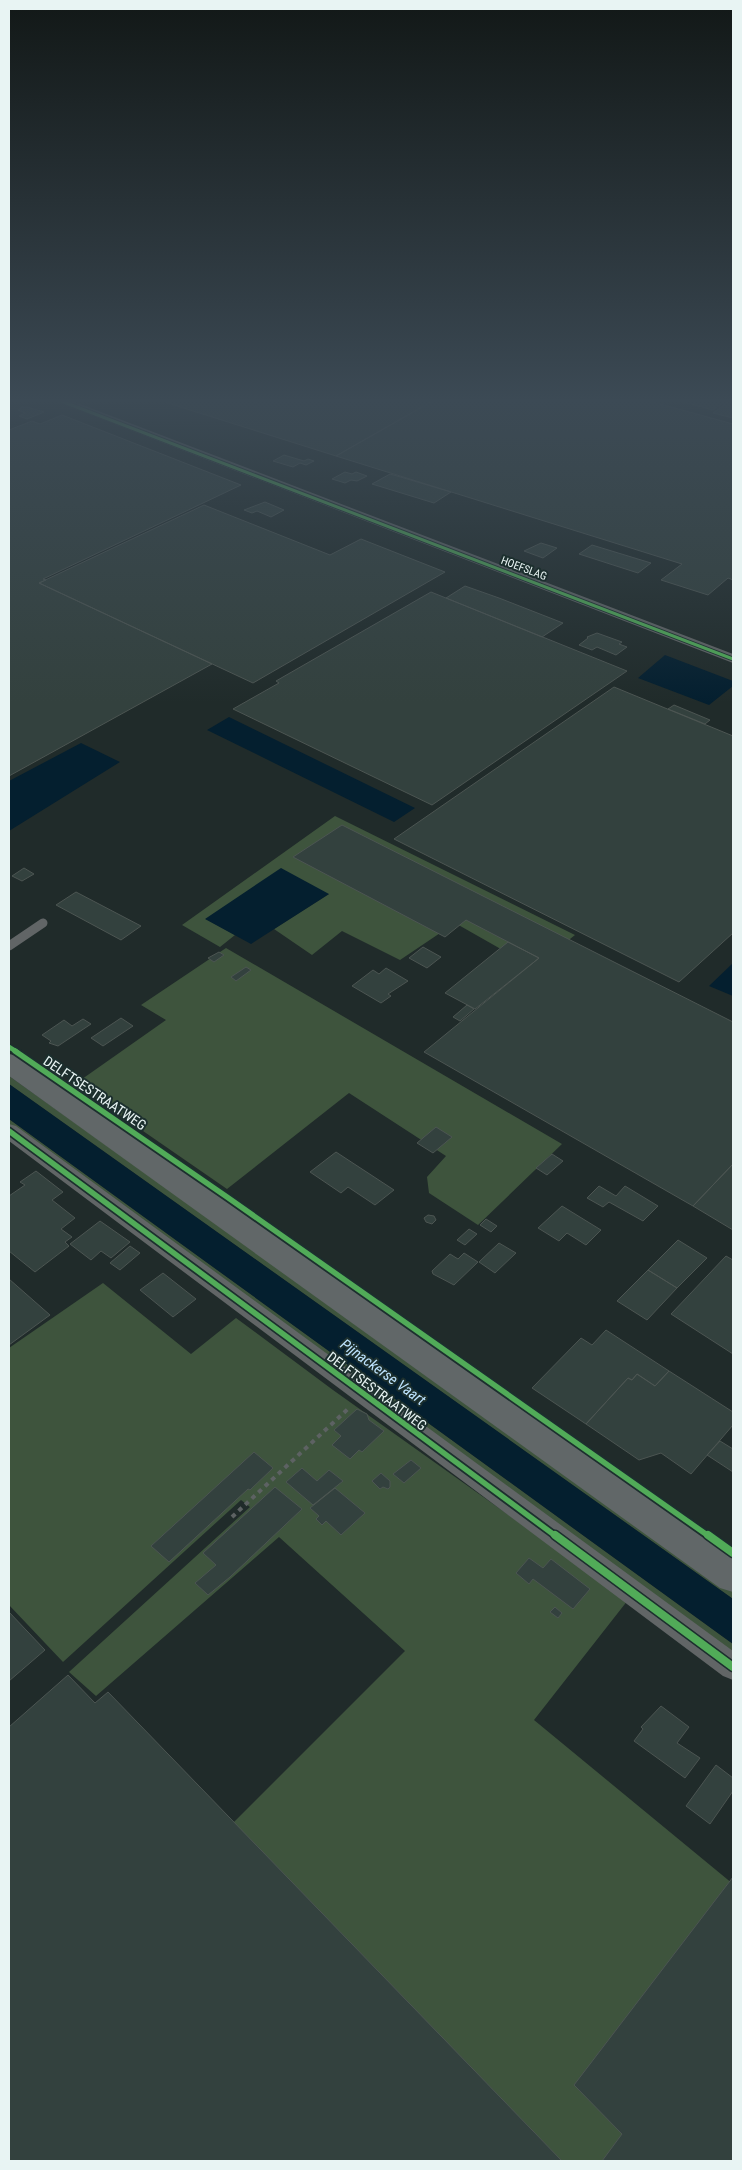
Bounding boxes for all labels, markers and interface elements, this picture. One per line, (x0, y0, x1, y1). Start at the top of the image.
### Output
street label: HOEFSLAG (499, 554, 549, 583)
street label: DELFTSESTRAATWEG (41, 1053, 149, 1133)
water label: Pijnackerse Vaart (337, 1335, 430, 1409)
street label: DELFTSESTRAATWEG (324, 1348, 430, 1434)

